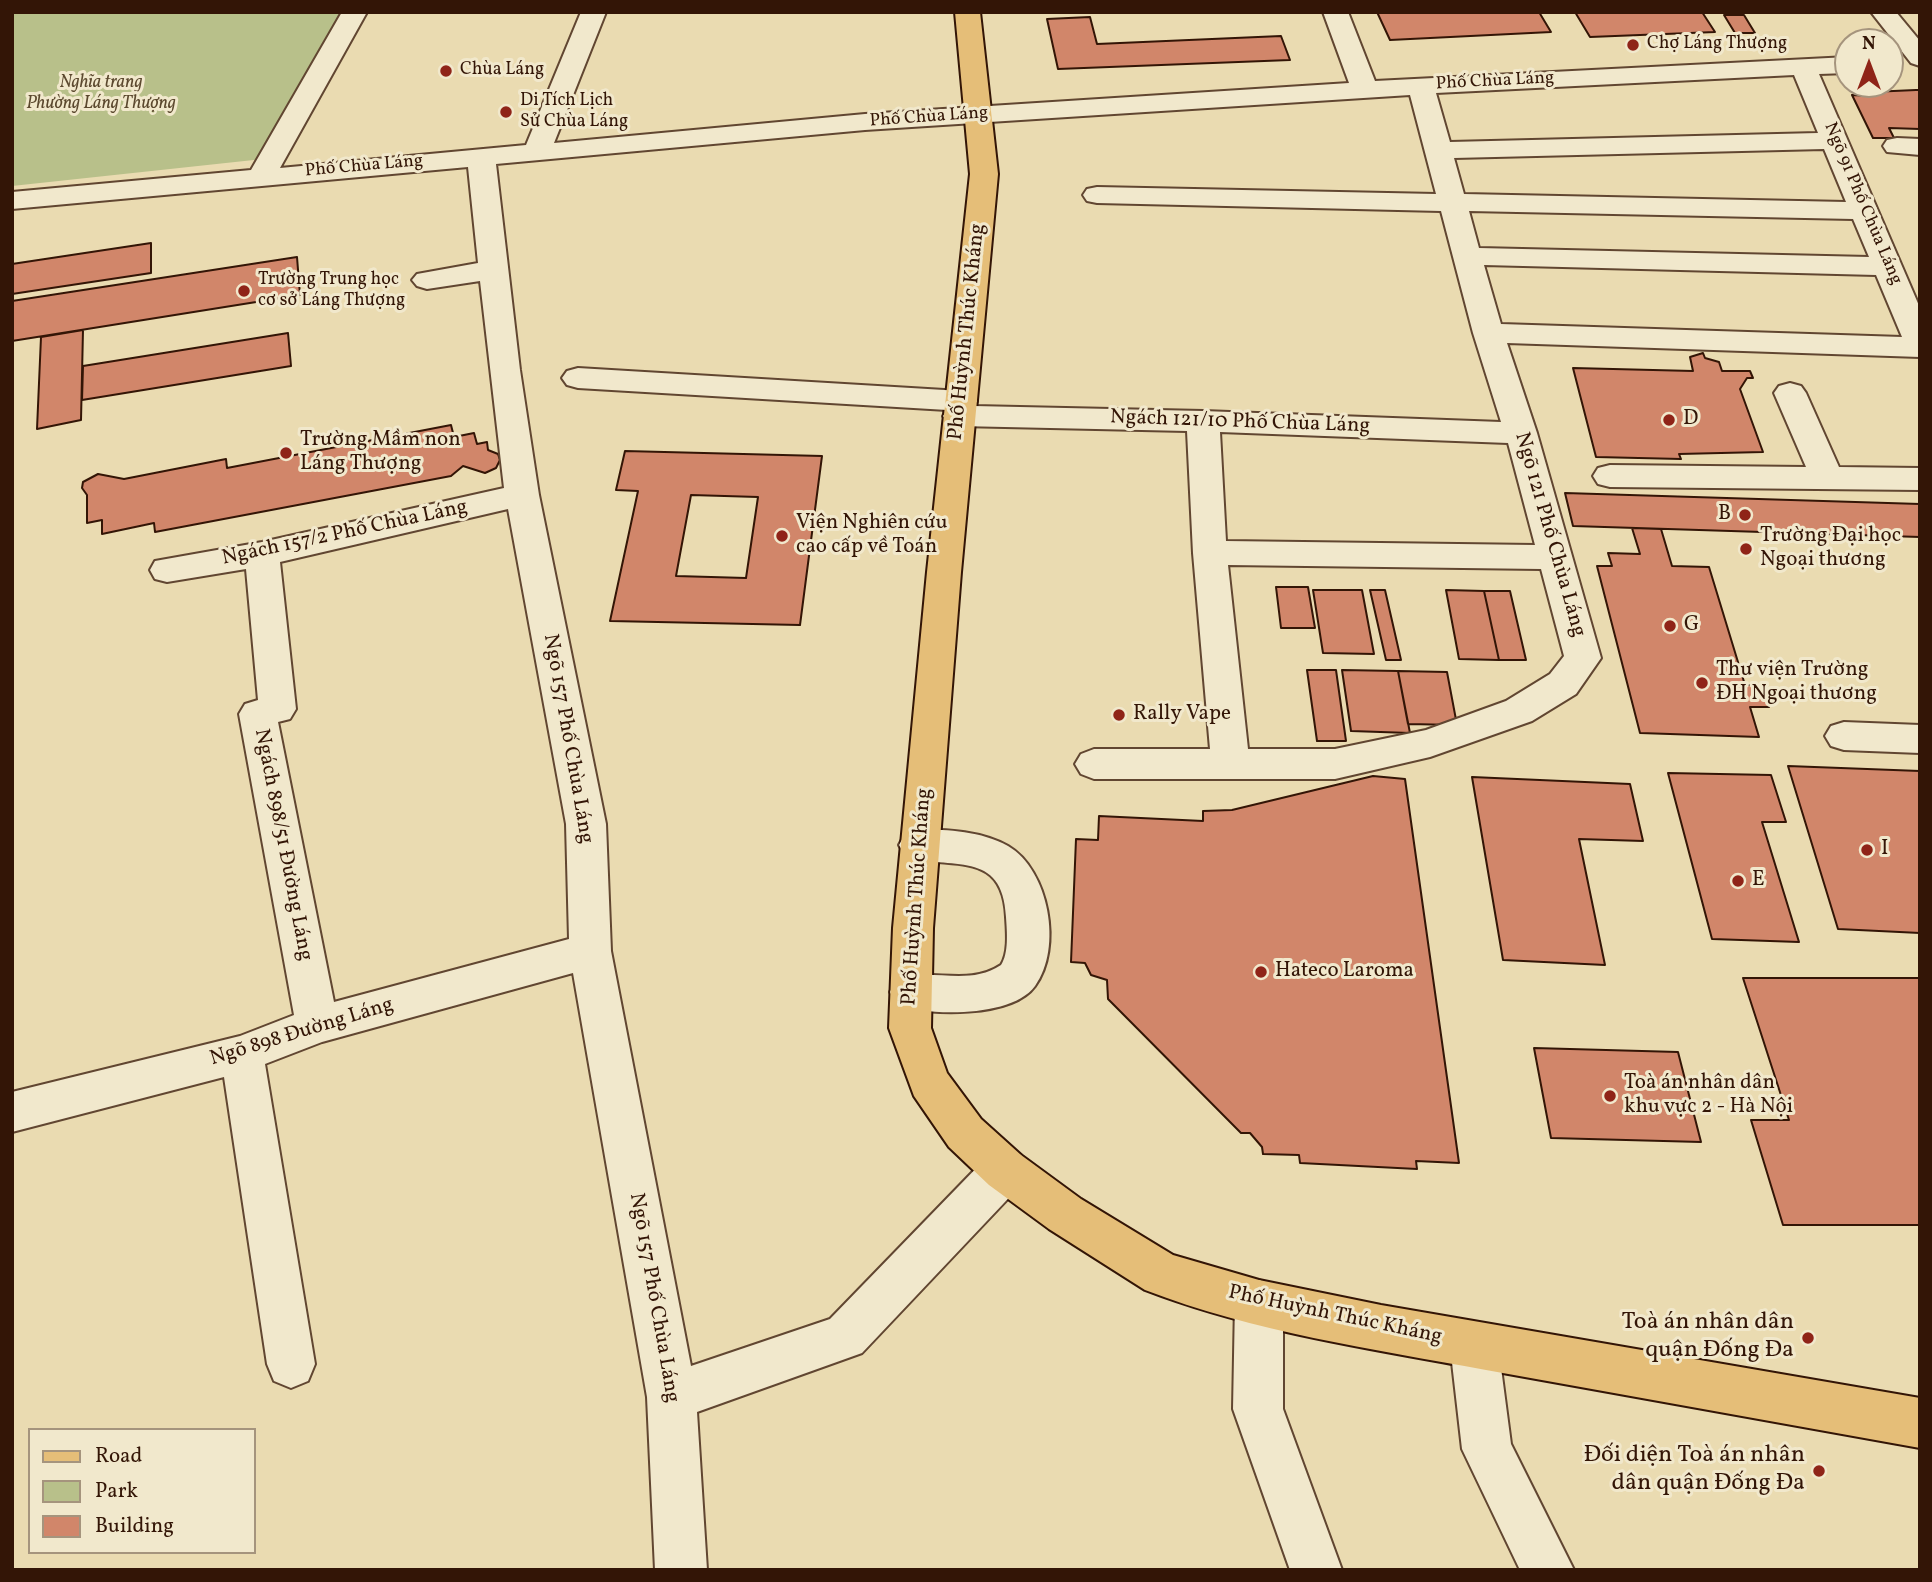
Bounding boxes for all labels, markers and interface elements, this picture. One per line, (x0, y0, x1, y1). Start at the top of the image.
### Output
north arrow (1834, 28, 1904, 98)
text: N (1862, 31, 1876, 57)
place label: Chợ Láng Thượng (1647, 34, 1787, 56)
marker: Chợ Láng Thượng (1625, 37, 1641, 53)
place label: Chùa Láng (460, 60, 544, 82)
marker: Chùa Láng (438, 63, 454, 79)
street label: Phố Chùa Láng (1435, 68, 1555, 96)
park label: Nghĩa trang Phường Láng Thượng (26, 73, 176, 116)
place label: Di Tích Lịch Sử Chùa Láng (520, 91, 628, 134)
street label: Phố Chùa Láng (869, 103, 989, 133)
marker: Di Tích Lịch Sử Chùa Láng (498, 104, 514, 120)
street label: Ngõ 91 Phố Chùa Láng (1818, 120, 1906, 288)
street label: Phố Chùa Láng (304, 151, 424, 183)
street label: Phố Huỳnh Thúc Kháng (944, 222, 992, 442)
place label: Trường Trung học cơ sở Láng Thượng (258, 270, 405, 312)
marker: Trường Trung học cơ sở Láng Thượng (236, 283, 252, 299)
street label: Ngách 121/10 Phố Chùa Láng (1110, 406, 1370, 440)
place label: D (1683, 407, 1698, 433)
marker: D (1661, 412, 1677, 428)
place label: Trường Mầm non Láng Thượng (300, 428, 461, 478)
street label: Ngõ 121 Phố Chùa Láng (1508, 430, 1590, 640)
marker: Trường Mầm non Láng Thượng (278, 445, 294, 461)
street label: Ngách 157/2 Phố Chùa Láng (220, 496, 470, 572)
place label: B (1718, 502, 1731, 528)
marker: B (1737, 507, 1753, 523)
place label: Viện Nghiên cứu cao cấp về Toán (796, 511, 948, 561)
place label: Trường Đại học Ngoại thương (1760, 524, 1901, 574)
marker: Viện Nghiên cứu cao cấp về Toán (774, 528, 790, 544)
marker: Trường Đại học Ngoại thương (1738, 541, 1754, 557)
place label: G (1684, 613, 1699, 639)
marker: G (1662, 618, 1678, 634)
street label: Ngõ 157 Phố Chùa Láng (536, 632, 598, 846)
place label: Thư viện Trường ĐH Ngoại thương (1716, 658, 1877, 708)
marker: Thư viện Trường ĐH Ngoại thương (1694, 675, 1710, 691)
place label: Rally Vape (1133, 702, 1231, 728)
marker: Rally Vape (1111, 707, 1127, 723)
street label: Ngách 898/51 Đường Láng (247, 727, 317, 963)
street label: Phố Huỳnh Thúc Kháng (898, 787, 938, 1007)
place label: I (1881, 837, 1888, 863)
marker: I (1859, 842, 1875, 858)
place label: E (1752, 868, 1765, 894)
marker: E (1730, 873, 1746, 889)
place label: Hateco Laroma (1275, 959, 1414, 985)
marker: Hateco Laroma (1253, 964, 1269, 980)
street label: Ngõ 898 Đường Láng (207, 993, 397, 1073)
place label: Toà án nhân dân khu vực 2 - Hà Nội (1624, 1071, 1793, 1121)
marker: Toà án nhân dân khu vực 2 - Hà Nội (1602, 1088, 1618, 1104)
street label: Ngõ 157 Phố Chùa Láng (622, 1191, 684, 1405)
street label: Phố Huỳnh Thúc Kháng (1226, 1281, 1444, 1351)
place label: Toà án nhân dân quận Đống Đa (1622, 1310, 1794, 1366)
marker: Toà án nhân dân quận Đống Đa (1800, 1330, 1816, 1346)
legend (28, 1428, 256, 1554)
text: Road (95, 1442, 142, 1471)
place label: Đối diện Toà án nhân dân quận Đống Đa (1584, 1443, 1805, 1499)
marker: Đối diện Toà án nhân dân quận Đống Đa (1811, 1463, 1827, 1479)
text: Park (95, 1477, 138, 1506)
text: Building (95, 1512, 174, 1541)

